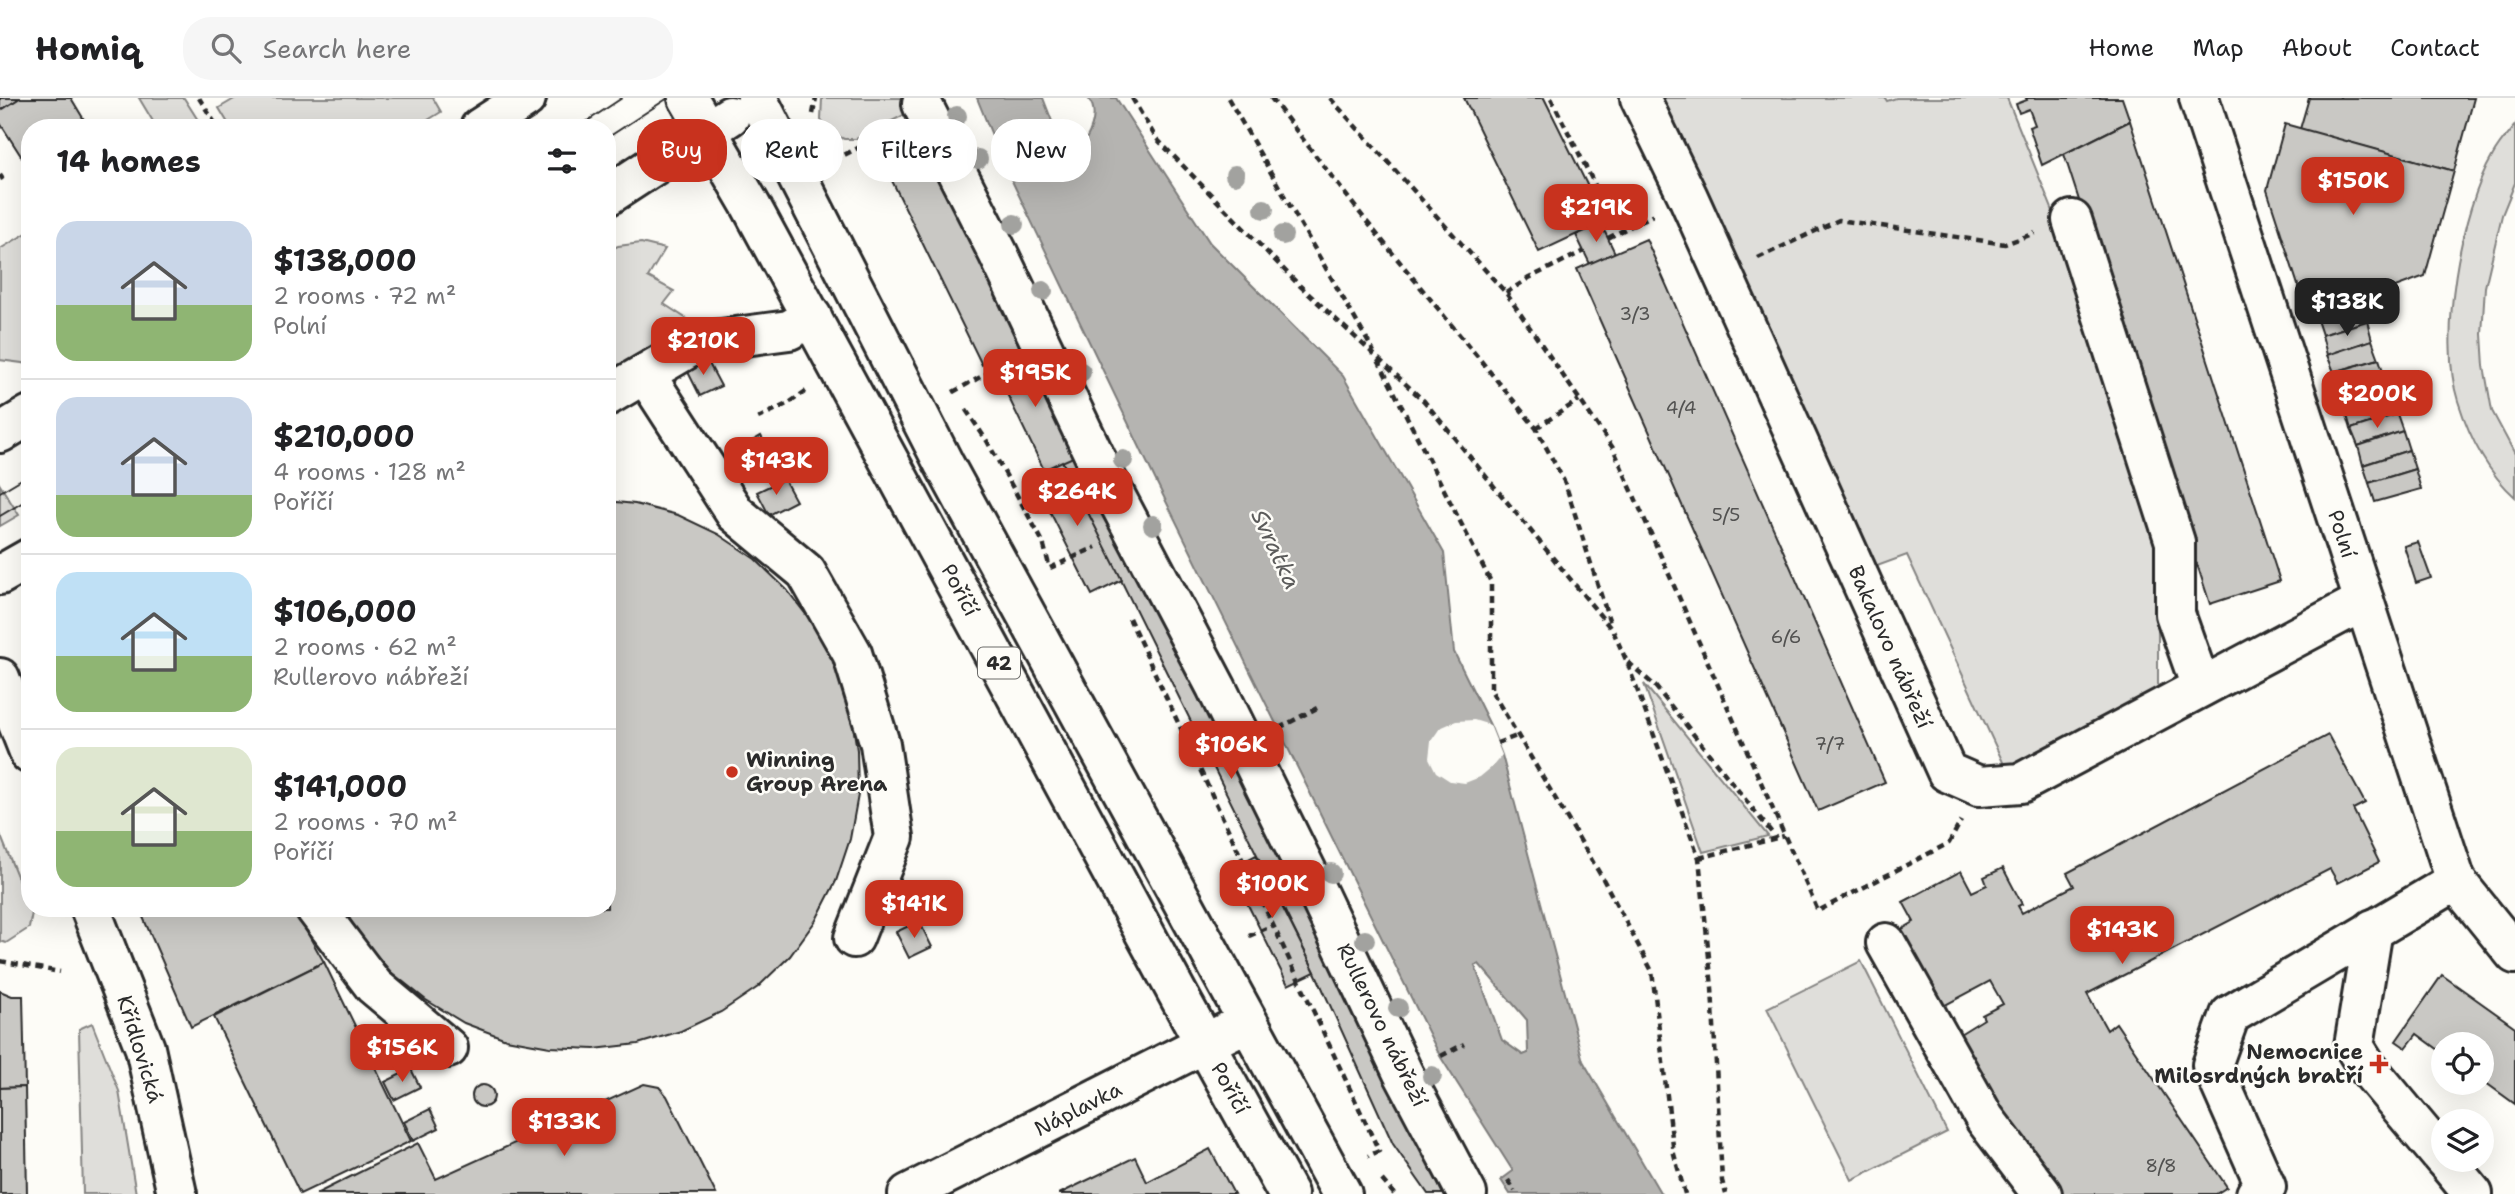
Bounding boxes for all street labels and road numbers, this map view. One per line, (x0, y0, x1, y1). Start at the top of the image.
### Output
street label: Polní (2321, 506, 2363, 562)
street label: Poříčí (935, 559, 985, 621)
street label: Bakalovo nábřeží (1842, 561, 1938, 733)
road number: 42 (978, 648, 1020, 678)
street label: Rullerovo nábřeží (1330, 939, 1434, 1111)
street label: Křídlovická (110, 992, 170, 1106)
street label: Poříčí (1204, 1057, 1256, 1119)
street label: Náplavka (1029, 1075, 1127, 1143)

